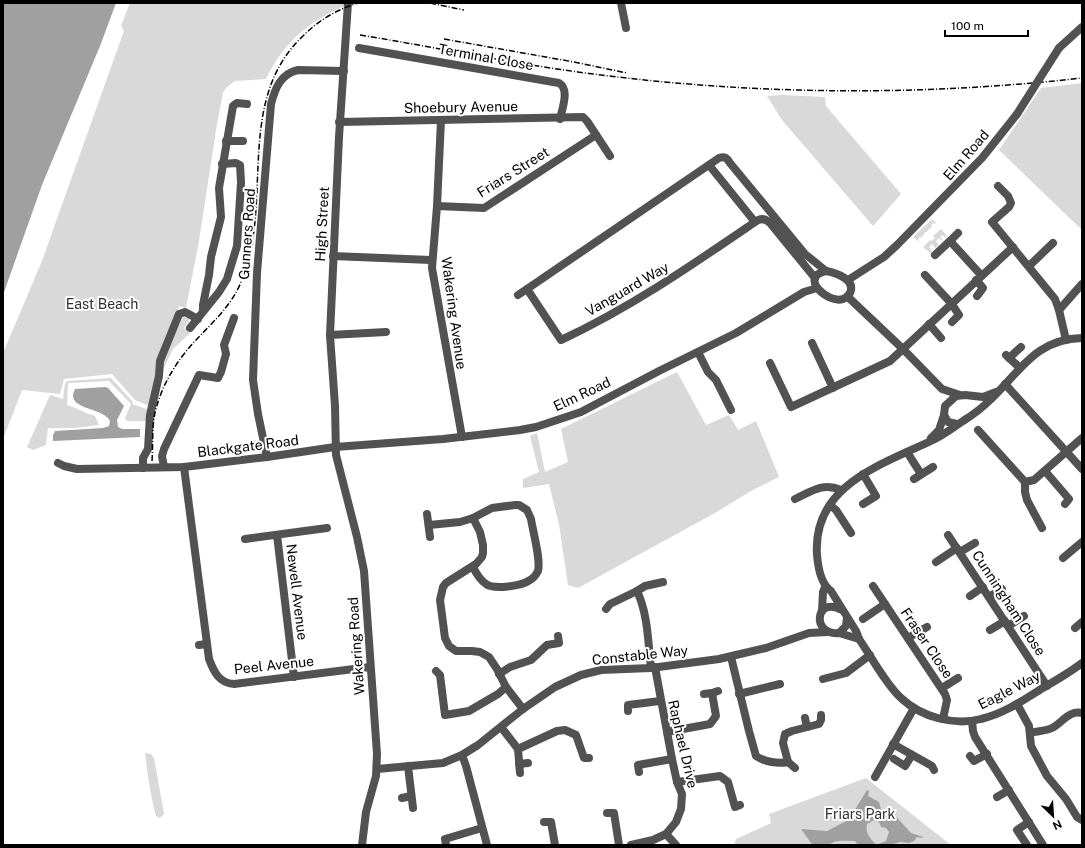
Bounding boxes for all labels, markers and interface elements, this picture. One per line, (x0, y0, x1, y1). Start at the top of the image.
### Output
scale bar (945, 12, 1028, 38)
text: 100 m (951, 19, 984, 33)
street label: Terminal Close (437, 41, 535, 73)
street label: Shoebury Avenue (404, 98, 518, 116)
street label: Elm Road (940, 127, 992, 183)
street label: Friars Street (474, 144, 552, 200)
street label: High Street (312, 186, 332, 262)
street label: Gunners Road (236, 188, 258, 280)
street label: Wakering Avenue (438, 256, 470, 370)
street label: Vanguard Way (582, 258, 672, 319)
park label: East Beach (66, 296, 138, 312)
street label: Elm Road (551, 374, 613, 414)
street label: Blackgate Road (196, 432, 300, 460)
street label: Newell Avenue (283, 543, 311, 641)
street label: Cunningham Close (969, 547, 1049, 659)
street label: Wakering Road (345, 596, 367, 696)
street label: Fraser Close (898, 605, 956, 681)
street label: Constable Way (591, 642, 689, 668)
street label: Peel Avenue (233, 653, 315, 677)
street label: Eagle Way (975, 667, 1043, 712)
street label: Raphael Drive (665, 698, 701, 790)
north arrow (1033, 796, 1073, 836)
park label: Friars Park (825, 806, 895, 822)
text: N (1051, 818, 1064, 832)

